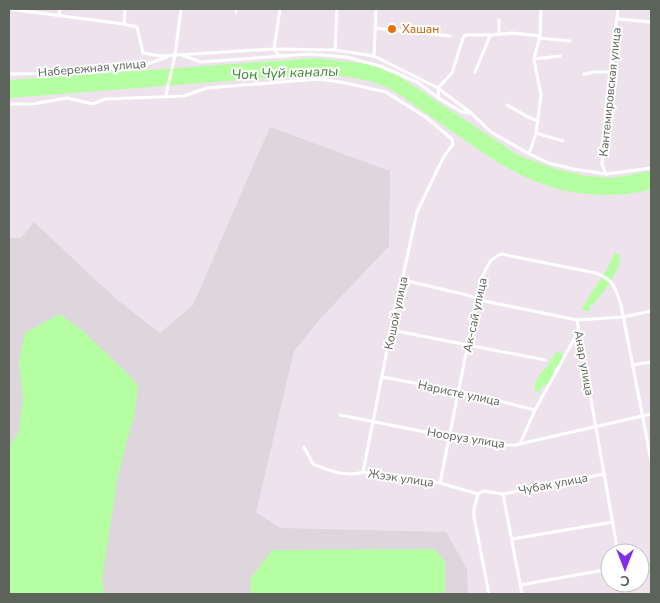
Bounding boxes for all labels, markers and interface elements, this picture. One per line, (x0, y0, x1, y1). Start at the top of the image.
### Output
place label: Хашан (402, 21, 439, 37)
marker: Хашан (386, 23, 398, 35)
street label: Кантемировская улица (595, 27, 625, 157)
street label: Набережная улица (37, 55, 147, 81)
water label: Чоң Чүй каналы (231, 62, 339, 84)
street label: Кошой улица (380, 275, 412, 351)
street label: Ак-сай улица (459, 276, 491, 354)
street label: Анар улица (570, 329, 598, 397)
street label: Наристе улица (416, 376, 502, 410)
street label: Нооруз улица (426, 424, 506, 452)
street label: Жээк улица (367, 465, 435, 491)
street label: Чубак улица (517, 469, 589, 499)
north arrow (600, 543, 650, 593)
text: С (620, 571, 630, 590)

